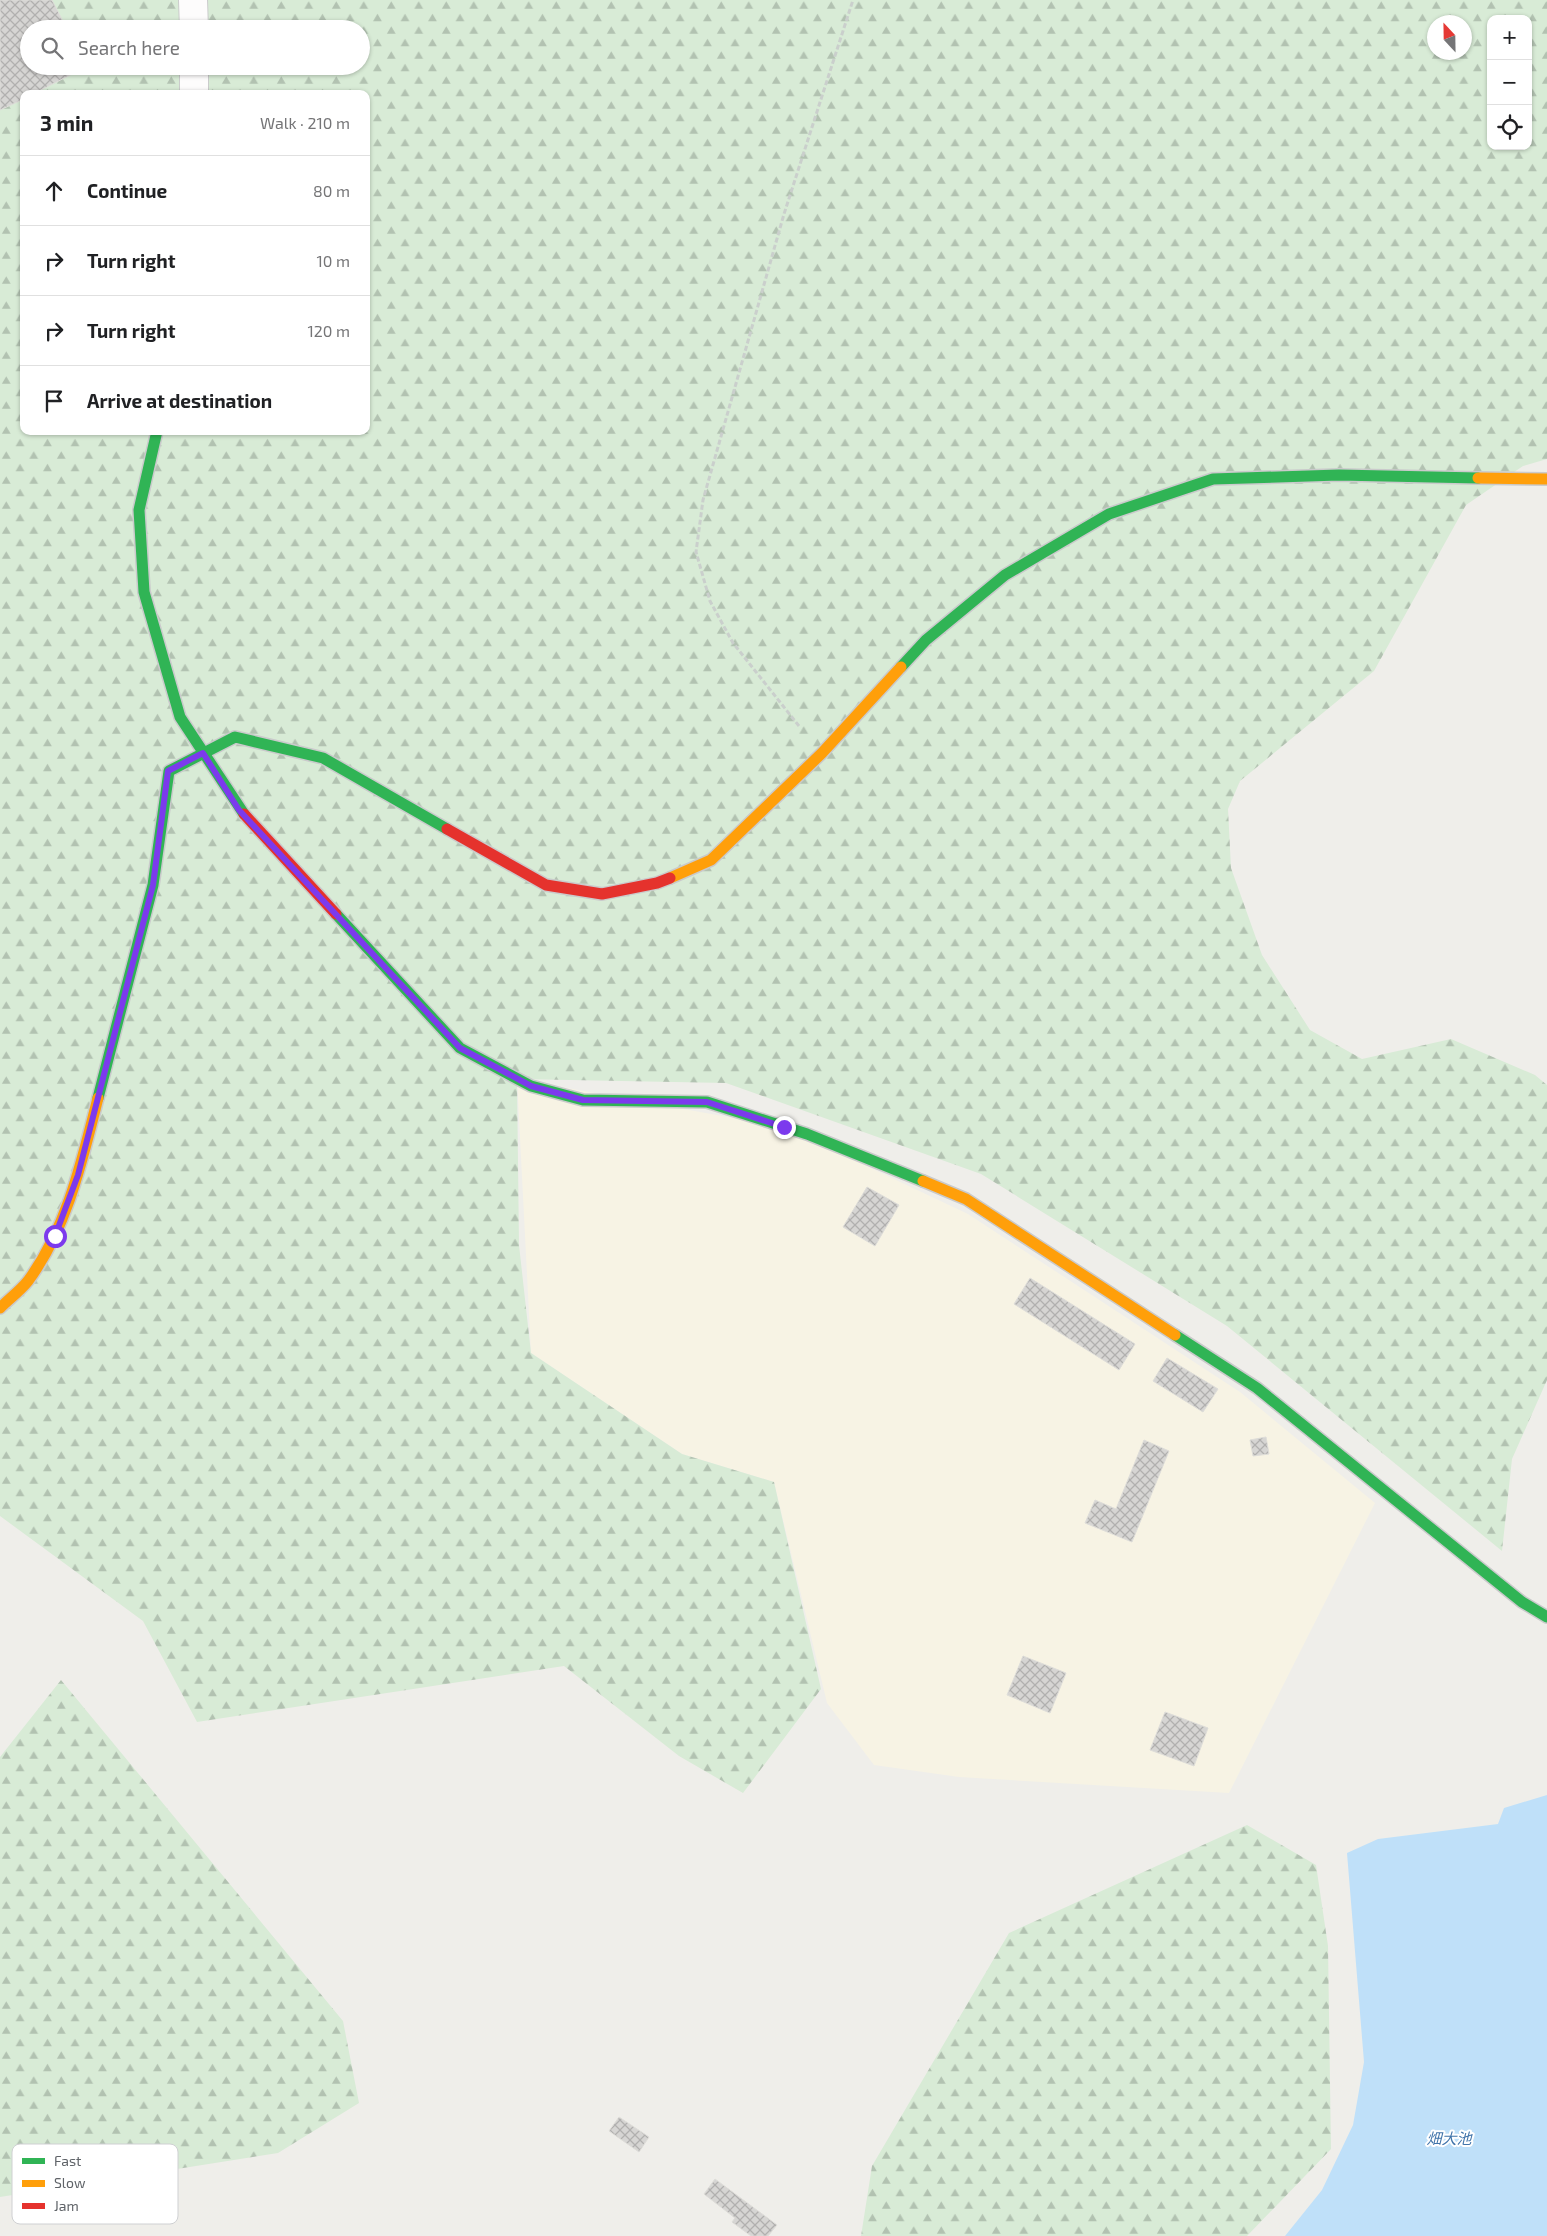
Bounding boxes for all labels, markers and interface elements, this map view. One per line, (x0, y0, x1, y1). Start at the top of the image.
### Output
north arrow (1427, 15, 1472, 60)
map controls (1487, 15, 1532, 150)
button: + (1487, 15, 1532, 60)
search box (20, 20, 370, 75)
icon: search (38, 34, 66, 62)
text: Search here (78, 36, 180, 59)
button: − (1487, 60, 1532, 105)
button: locate (1487, 105, 1532, 150)
text: 3 min (40, 110, 93, 135)
text: Walk · 210 m (260, 113, 350, 132)
icon: ahead (40, 177, 68, 205)
text: Continue (87, 179, 167, 202)
text: 80 m (313, 181, 350, 200)
icon: right (40, 247, 68, 275)
text: Turn right (87, 249, 175, 272)
text: 10 m (316, 251, 350, 270)
icon: right (40, 317, 68, 345)
text: Turn right (87, 319, 175, 342)
text: 120 m (307, 321, 350, 340)
icon: arrive (40, 387, 68, 415)
text: Arrive at destination (87, 389, 272, 412)
route end (773, 1116, 796, 1139)
route start (44, 1225, 67, 1248)
water label: 畑大池 (1426, 2129, 1473, 2147)
legend (12, 2144, 178, 2224)
text: Fast (54, 2152, 81, 2169)
text: Slow (54, 2174, 86, 2191)
text: Jam (54, 2197, 79, 2214)

